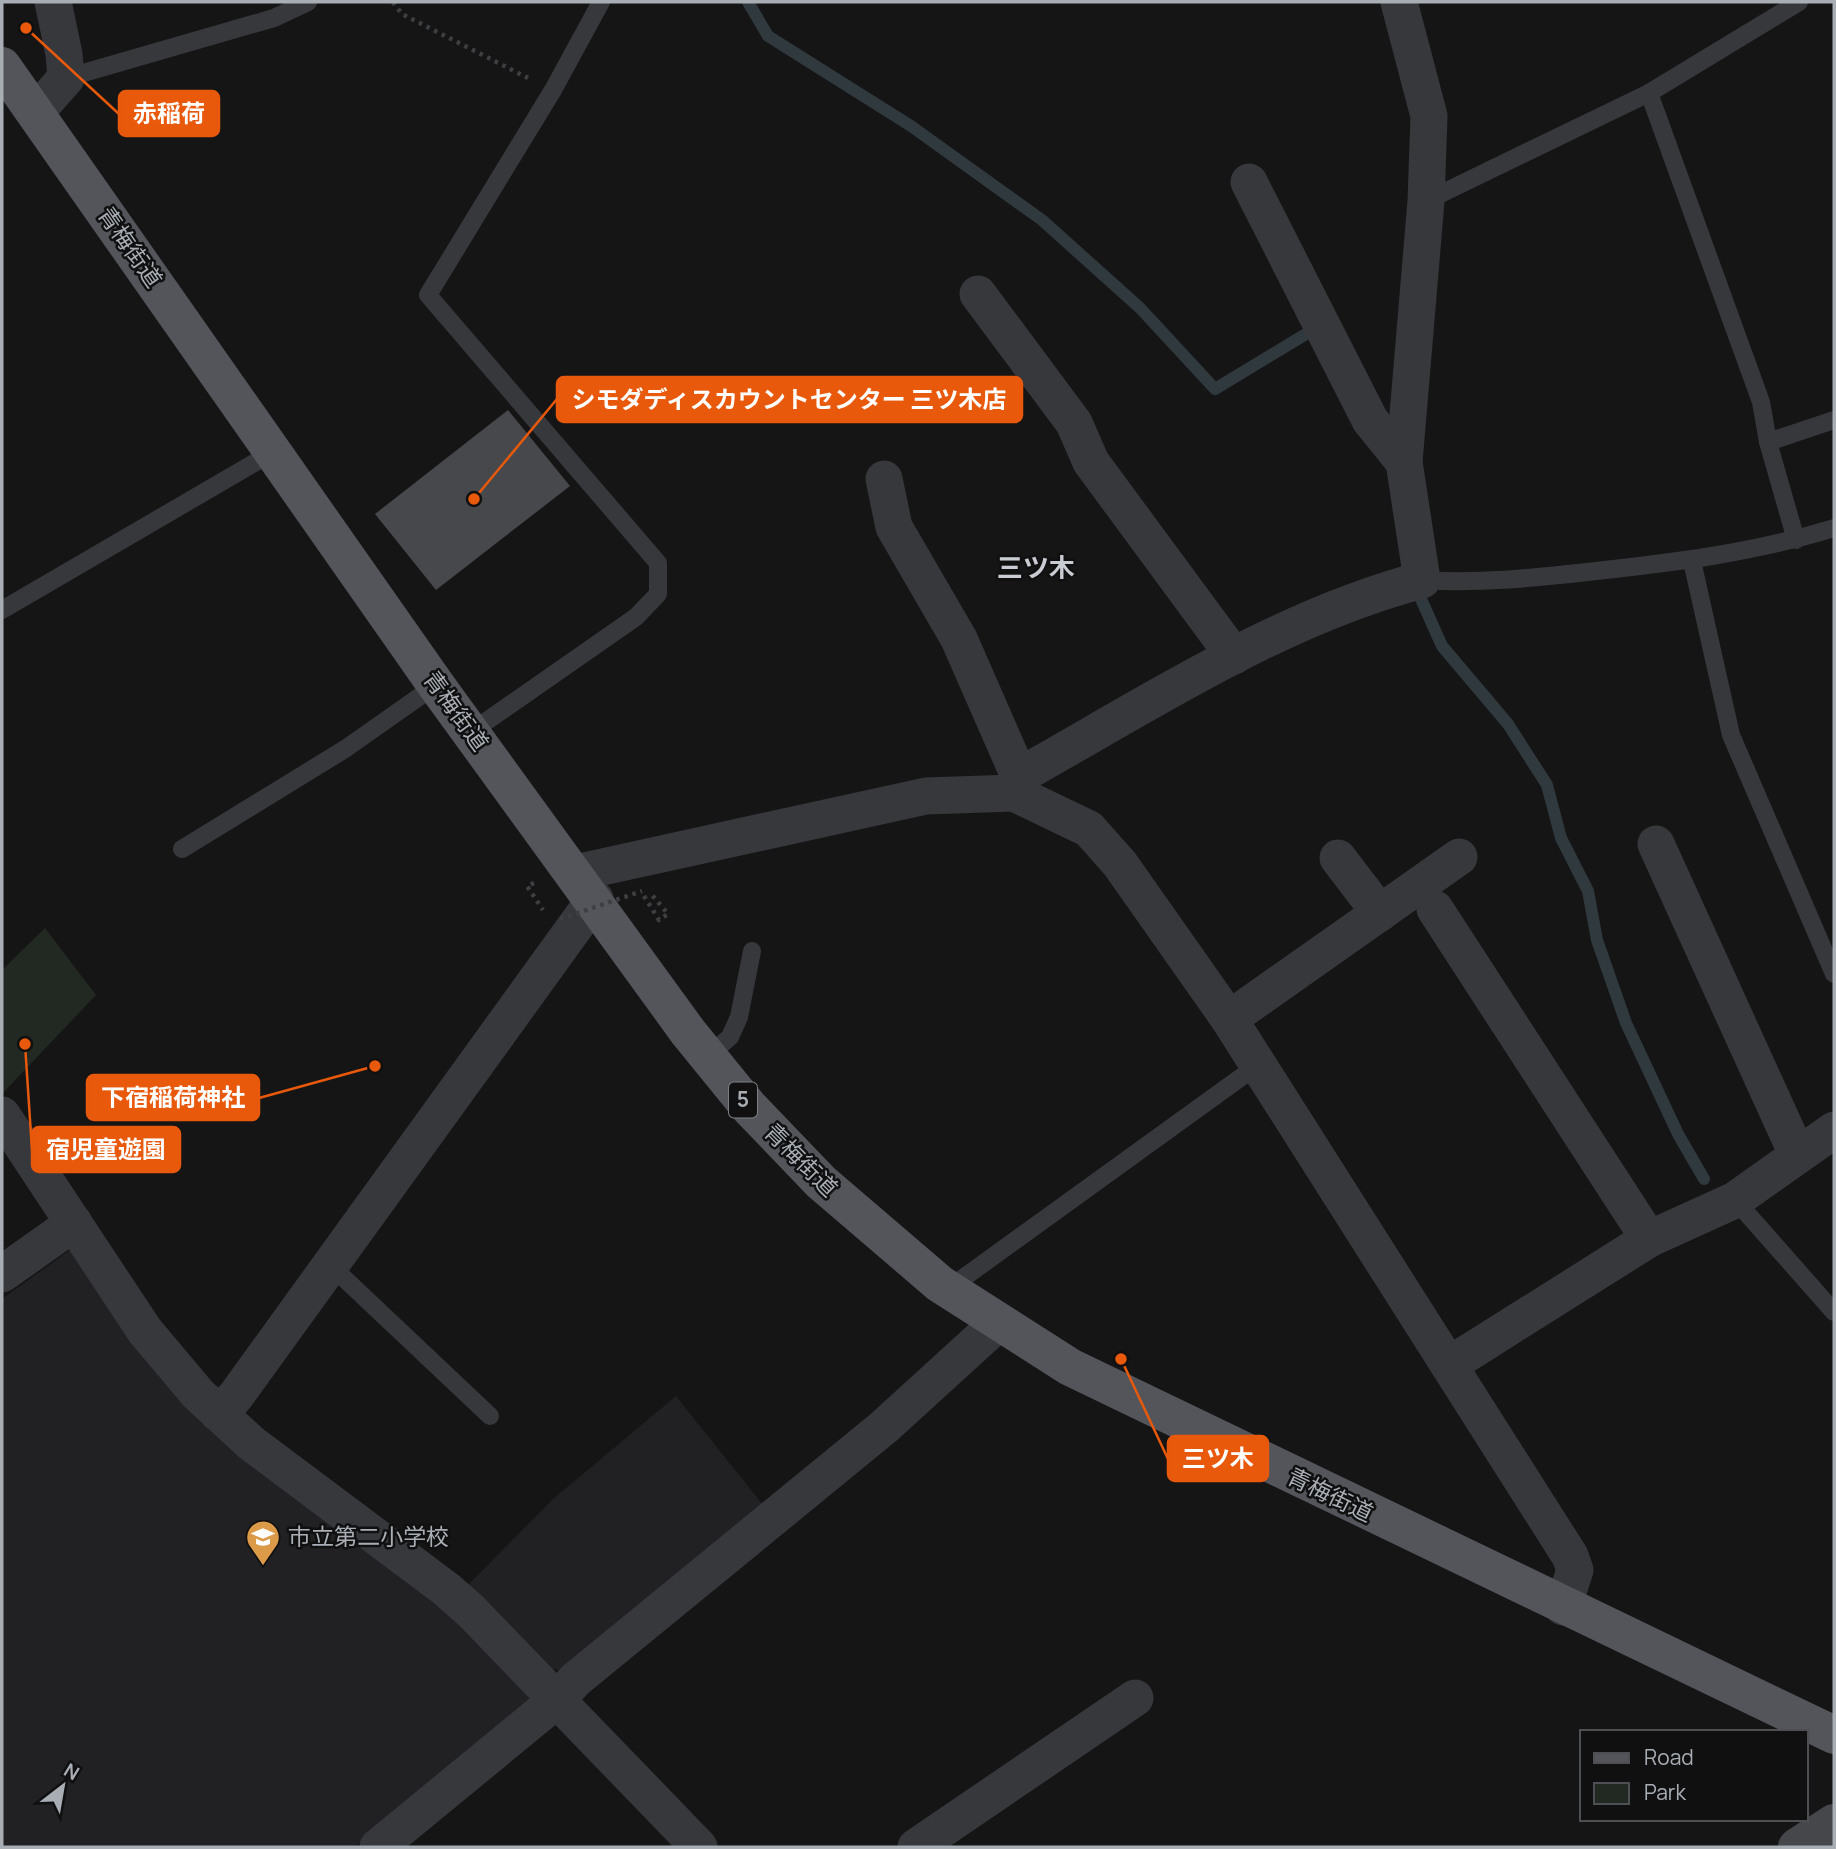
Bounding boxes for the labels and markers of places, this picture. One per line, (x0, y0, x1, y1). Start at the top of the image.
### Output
callout: 赤稲荷 (119, 91, 219, 136)
callout: シモダディスカウントセンター 三ツ木店 (557, 377, 1022, 422)
callout: 下宿稲荷神社 (87, 1075, 259, 1120)
callout: 宿児童遊園 (32, 1127, 180, 1172)
callout: 三ツ木 (1168, 1436, 1268, 1481)
school or university icon: 市立第二小学校 (244, 1518, 282, 1567)
place label: 市立第二小学校 (288, 1520, 449, 1552)

